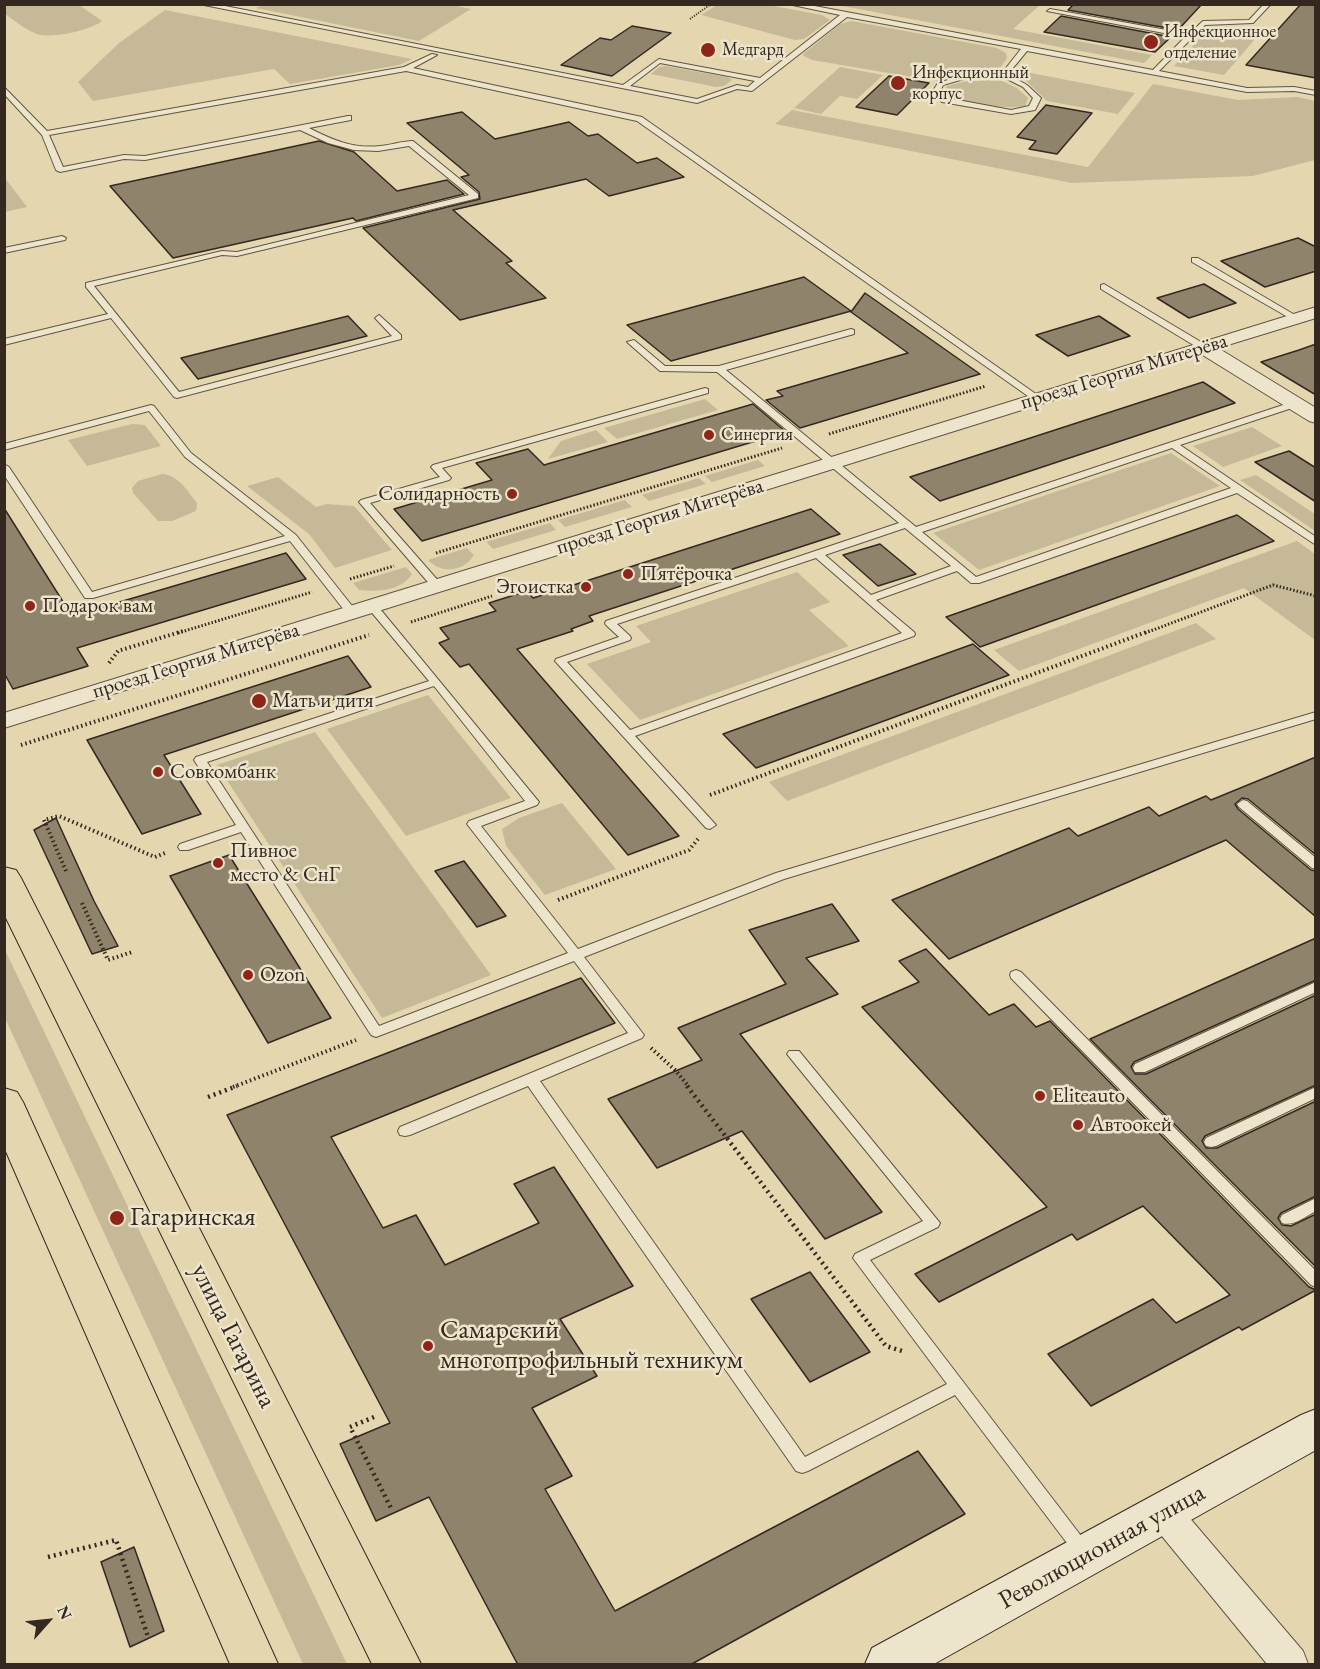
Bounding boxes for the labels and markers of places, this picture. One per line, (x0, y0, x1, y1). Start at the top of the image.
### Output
place label: Инфекционное отделение (1164, 21, 1276, 63)
marker: Инфекционное отделение (1142, 33, 1160, 51)
place label: Медгард (722, 39, 784, 61)
marker: Медгард (699, 41, 717, 59)
place label: Инфекционный корпус (912, 62, 1029, 104)
marker: Инфекционный корпус (889, 74, 907, 92)
place label: Синергия (721, 424, 793, 446)
marker: Синергия (702, 428, 716, 442)
place label: Солидарность (378, 481, 500, 507)
marker: Солидарность (505, 487, 519, 501)
place label: Пятёрочка (640, 561, 732, 587)
marker: Пятёрочка (621, 567, 635, 581)
place label: Эгоистка (496, 574, 574, 600)
marker: Эгоистка (579, 580, 593, 594)
place label: Подарок вам (42, 593, 153, 619)
marker: Подарок вам (23, 599, 37, 613)
place label: Мать и дитя (272, 688, 374, 714)
marker: Мать и дитя (250, 692, 268, 710)
place label: Совкомбанк (170, 759, 276, 785)
marker: Совкомбанк (151, 765, 165, 779)
place label: Пивное место & СнГ (230, 838, 340, 888)
marker: Пивное место & СнГ (211, 856, 225, 870)
place label: Ozon (260, 962, 305, 988)
marker: Ozon (241, 968, 255, 982)
place label: Eliteauto (1052, 1083, 1125, 1109)
marker: Eliteauto (1033, 1089, 1047, 1103)
place label: Автоокей (1090, 1112, 1172, 1138)
marker: Автоокей (1071, 1118, 1085, 1132)
place label: Гагаринская (130, 1202, 256, 1234)
marker: Гагаринская (108, 1209, 126, 1227)
place label: Самарский многопрофильный техникум (440, 1315, 743, 1376)
marker: Самарский многопрофильный техникум (421, 1339, 435, 1353)

